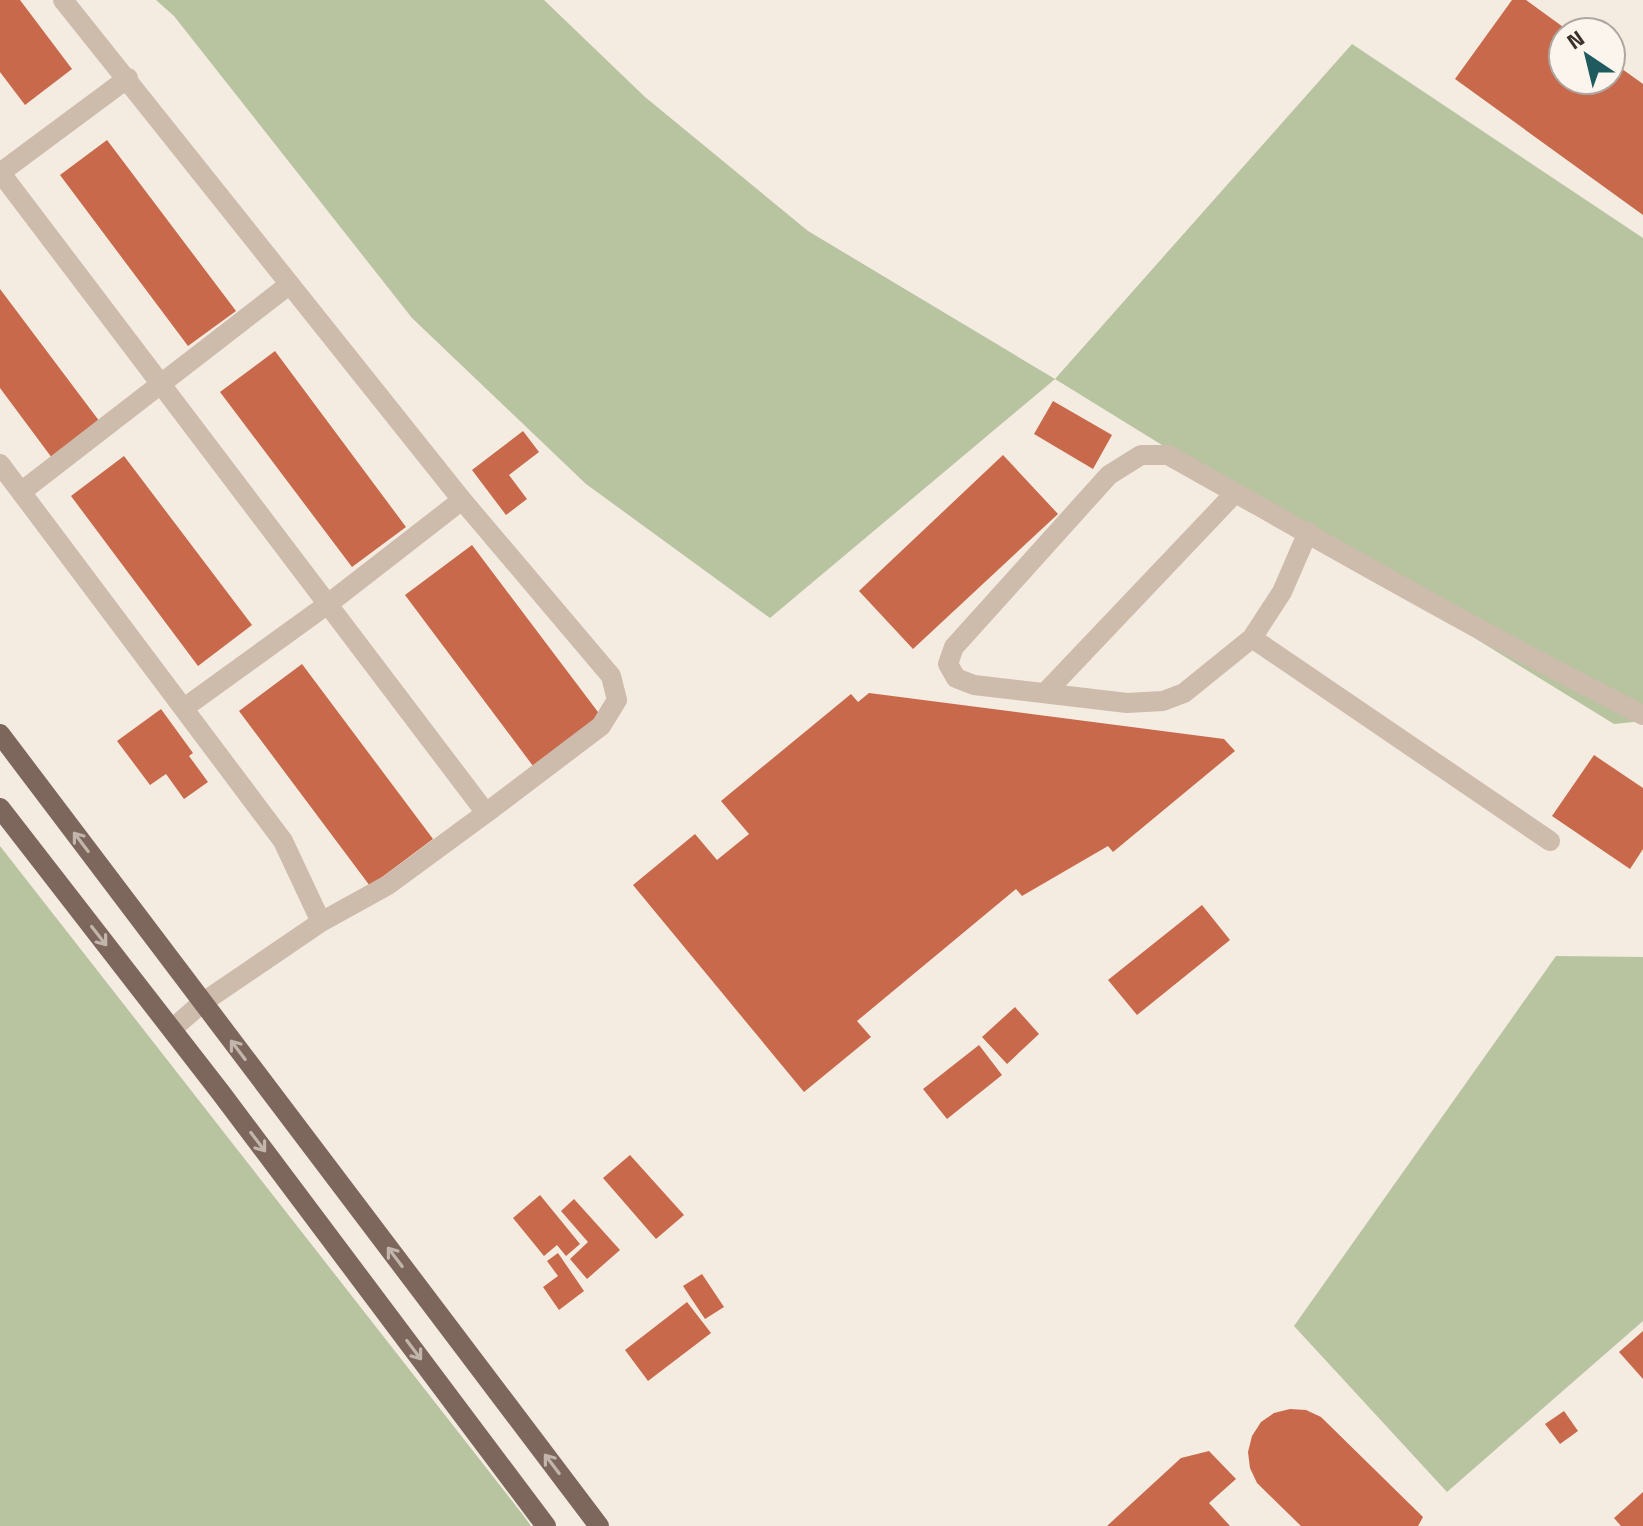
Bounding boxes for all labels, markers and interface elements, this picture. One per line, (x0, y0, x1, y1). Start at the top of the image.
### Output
north arrow (1547, 16, 1627, 96)
text: N (1560, 21, 1592, 58)
one-way arrow (73, 832, 90, 853)
one-way arrow (91, 925, 108, 946)
one-way arrow (229, 1039, 246, 1061)
one-way arrow (249, 1131, 266, 1152)
one-way arrow (386, 1247, 403, 1268)
one-way arrow (405, 1339, 422, 1360)
one-way arrow (543, 1454, 560, 1475)

